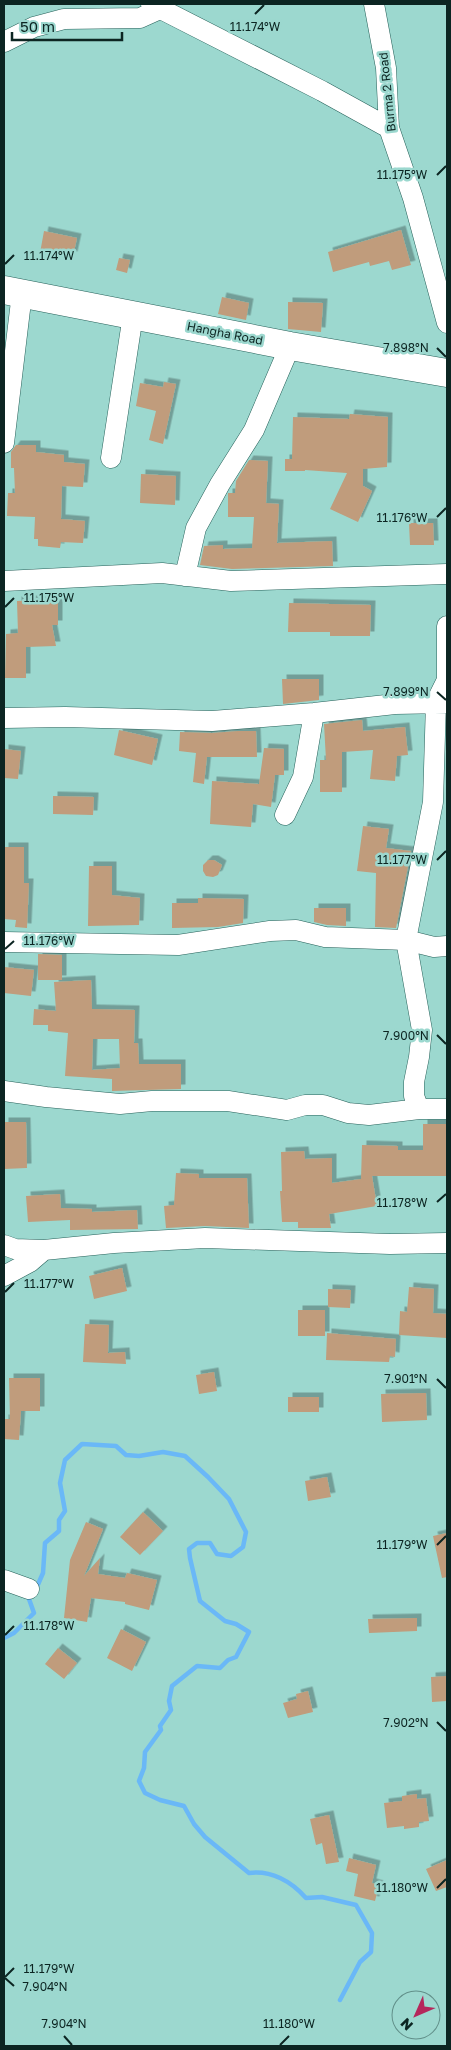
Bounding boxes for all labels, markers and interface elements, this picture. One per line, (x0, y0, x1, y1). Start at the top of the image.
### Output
scale bar (12, 10, 122, 42)
text: 50 m (20, 17, 55, 35)
text: 11.174°W (230, 19, 281, 34)
street label: Burma 2 Road (375, 52, 399, 132)
text: 11.175°W (377, 167, 428, 182)
text: 11.174°W (24, 248, 75, 263)
street label: Hangha Road (186, 318, 264, 348)
text: 7.898°N (383, 340, 429, 355)
text: 11.176°W (377, 510, 428, 525)
text: 11.175°W (24, 590, 75, 605)
text: 7.899°N (383, 684, 429, 699)
text: 11.177°W (377, 852, 427, 867)
text: 11.176°W (24, 933, 75, 948)
text: 7.900°N (383, 1028, 429, 1043)
text: 11.178°W (377, 1195, 428, 1210)
text: 11.177°W (24, 1276, 74, 1291)
text: 7.901°N (384, 1371, 428, 1386)
text: 11.179°W (377, 1537, 428, 1552)
text: 11.178°W (24, 1618, 75, 1633)
text: 7.902°N (383, 1715, 429, 1730)
text: 11.180°W (376, 1880, 428, 1895)
text: 11.179°W (24, 1961, 75, 1976)
text: 7.904°N (22, 1979, 68, 1994)
north arrow (391, 1990, 441, 2040)
text: N (397, 2015, 416, 2034)
text: 7.904°N (41, 2016, 87, 2031)
text: 11.180°W (263, 2016, 315, 2031)

